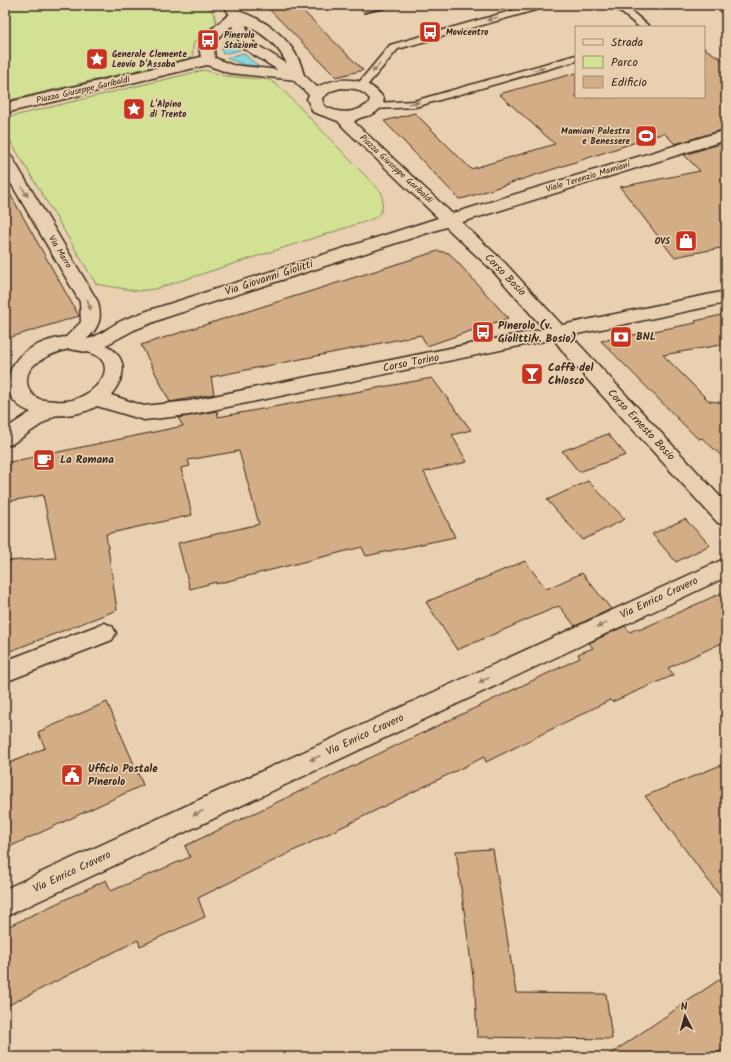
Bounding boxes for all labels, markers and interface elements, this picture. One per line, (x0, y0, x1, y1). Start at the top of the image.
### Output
one-way arrow (486, 16, 498, 22)
bus stop icon: Movicentro (417, 19, 443, 45)
place label: Movicentro (446, 25, 488, 40)
legend (575, 26, 705, 98)
bus stop icon: Pinerolo Stazione (195, 27, 221, 53)
place label: Pinerolo Stazione (224, 28, 258, 53)
text: Strada (611, 33, 644, 52)
place icon: Generale Clemente Leovio D'Assaba (84, 46, 110, 72)
place label: Generale Clemente Leovio D'Assaba (112, 47, 187, 72)
text: Parco (611, 53, 638, 72)
one-way arrow (371, 63, 380, 74)
one-way arrow (533, 66, 545, 72)
street label: Piazza Giuseppe Garibaldi (35, 72, 132, 108)
text: Edificio (611, 73, 647, 92)
place icon: L'Alpino di Trento (121, 96, 147, 122)
place label: L'Alpino di Trento (150, 97, 186, 122)
one-way arrow (408, 100, 420, 106)
sports icon: Mamiani Palestra e Benessere (633, 123, 659, 149)
place label: Mamiani Palestra e Benessere (561, 124, 631, 149)
street label: Piazza Giuseppe Garibaldi (356, 131, 437, 208)
street label: Viale Terenzio Mamiani (544, 157, 633, 197)
one-way arrow (21, 186, 28, 198)
shop icon: OVS (673, 228, 699, 254)
street label: Via Marro (44, 233, 76, 271)
place label: OVS (655, 234, 670, 249)
street label: Corso Bosio (480, 249, 530, 301)
street label: Via Giovanni Giolitti (223, 255, 316, 301)
one-way arrow (86, 299, 92, 311)
place label: Pinerolo (v. Giolitti/v. Bosio) (498, 317, 576, 348)
bus stop icon: Pinerolo (v. Giolitti/v. Bosio) (470, 319, 496, 345)
bank icon: BNL (608, 324, 634, 350)
place label: BNL (636, 328, 656, 346)
street label: Corso Torino (381, 349, 441, 377)
place label: Caffè del Chiosco (548, 359, 593, 390)
bar icon: Caffè del Chiosco (519, 361, 545, 387)
street label: Corso Ernesto Bosio (603, 385, 679, 465)
cafe icon: La Romana (31, 447, 57, 473)
place label: La Romana (60, 451, 114, 469)
street label: Via Enrico Cravero (617, 572, 701, 624)
one-way arrow (596, 622, 608, 628)
one-way arrow (478, 676, 490, 683)
street label: Via Enrico Cravero (323, 709, 407, 761)
one-way arrow (310, 755, 321, 761)
place label: Ufficio Postale Pinerolo (88, 760, 158, 791)
public building icon: Ufficio Postale Pinerolo (59, 762, 85, 788)
one-way arrow (192, 810, 203, 816)
street label: Via Enrico Cravero (30, 846, 114, 898)
north arrow (665, 996, 705, 1036)
text: N (680, 998, 689, 1016)

